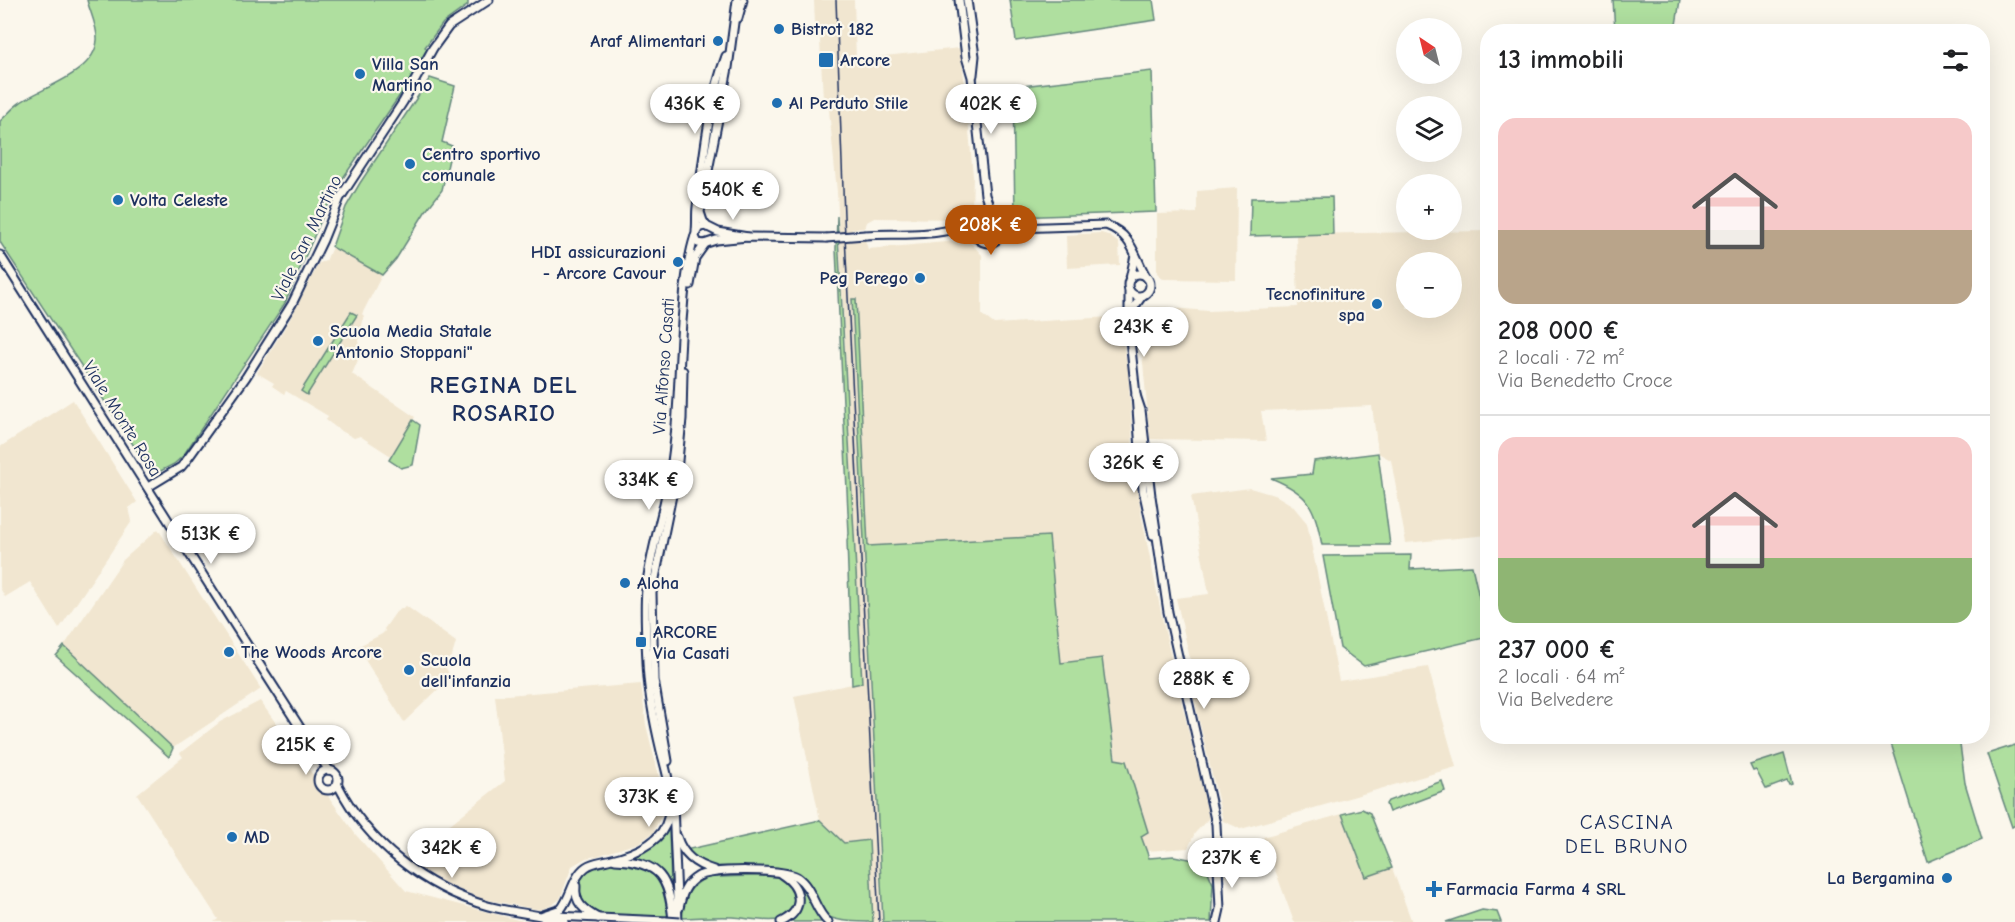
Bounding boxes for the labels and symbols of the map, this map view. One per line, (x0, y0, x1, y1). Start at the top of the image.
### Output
north arrow (1396, 18, 1462, 84)
place label: Bistrot 182 (791, 19, 874, 40)
marker: Bistrot 182 (772, 22, 786, 36)
place label: Araf Alimentari (590, 31, 706, 52)
marker: Araf Alimentari (711, 34, 725, 48)
place label: Arcore (840, 50, 890, 71)
marker: Arcore (817, 51, 835, 69)
place label: Villa San Martino (372, 54, 439, 96)
marker: Villa San Martino (353, 67, 367, 81)
pin: 436K € (646, 84, 744, 135)
pin: 402K € (942, 84, 1040, 135)
place label: Al Perduto Stile (789, 93, 908, 114)
marker: Al Perduto Stile (770, 96, 784, 110)
place label: Centro sportivo comunale (422, 144, 541, 186)
marker: Centro sportivo comunale (403, 157, 417, 171)
pin: 540K € (684, 170, 782, 221)
street label: Viale San Martino (267, 172, 347, 304)
place label: Volta Celeste (130, 190, 228, 211)
marker: Volta Celeste (111, 193, 125, 207)
pin: 208K € (942, 205, 1040, 256)
place label: HDI assicurazioni - Arcore Cavour (531, 242, 667, 284)
marker: HDI assicurazioni - Arcore Cavour (671, 255, 685, 269)
place label: Peg Perego (819, 268, 908, 289)
marker: Peg Perego (913, 271, 927, 285)
place label: Tecnofiniture spa (1266, 284, 1365, 326)
street label: Via Alfonso Casati (649, 297, 679, 435)
marker: Tecnofiniture spa (1370, 297, 1384, 311)
pin: 243K € (1095, 307, 1193, 358)
place label: Scuola Media Statale "Antonio Stoppani" (330, 321, 492, 363)
marker: Scuola Media Statale "Antonio Stoppani" (311, 334, 325, 348)
street label: Viale Monte Rosa (78, 357, 166, 481)
district label: REGINA DEL ROSARIO (430, 371, 578, 427)
pin: 326K € (1085, 443, 1183, 494)
pin: 334K € (600, 460, 698, 511)
pin: 513K € (162, 514, 260, 565)
place label: Aloha (637, 573, 679, 594)
marker: Aloha (618, 576, 632, 590)
place label: ARCORE Via Casati (653, 622, 730, 664)
marker: ARCORE Via Casati (634, 635, 648, 649)
place label: The Woods Arcore (241, 642, 382, 663)
marker: The Woods Arcore (222, 645, 236, 659)
place label: Scuola dell'infanzia (421, 650, 511, 692)
pin: 288K € (1155, 659, 1253, 710)
marker: Scuola dell'infanzia (402, 663, 416, 677)
pin: 215K € (257, 725, 355, 776)
pin: 373K € (600, 777, 698, 828)
district label: CASCINA DEL BRUNO (1565, 810, 1689, 858)
place label: MD (244, 827, 270, 848)
pin: 342K € (403, 828, 501, 879)
marker: MD (225, 830, 239, 844)
pin: 237K € (1183, 838, 1281, 889)
place label: La Bergamina (1827, 868, 1935, 889)
marker: La Bergamina (1940, 871, 1954, 885)
place label: Farmacia Farma 4 SRL (1446, 879, 1626, 900)
marker: Farmacia Farma 4 SRL (1427, 882, 1441, 896)

